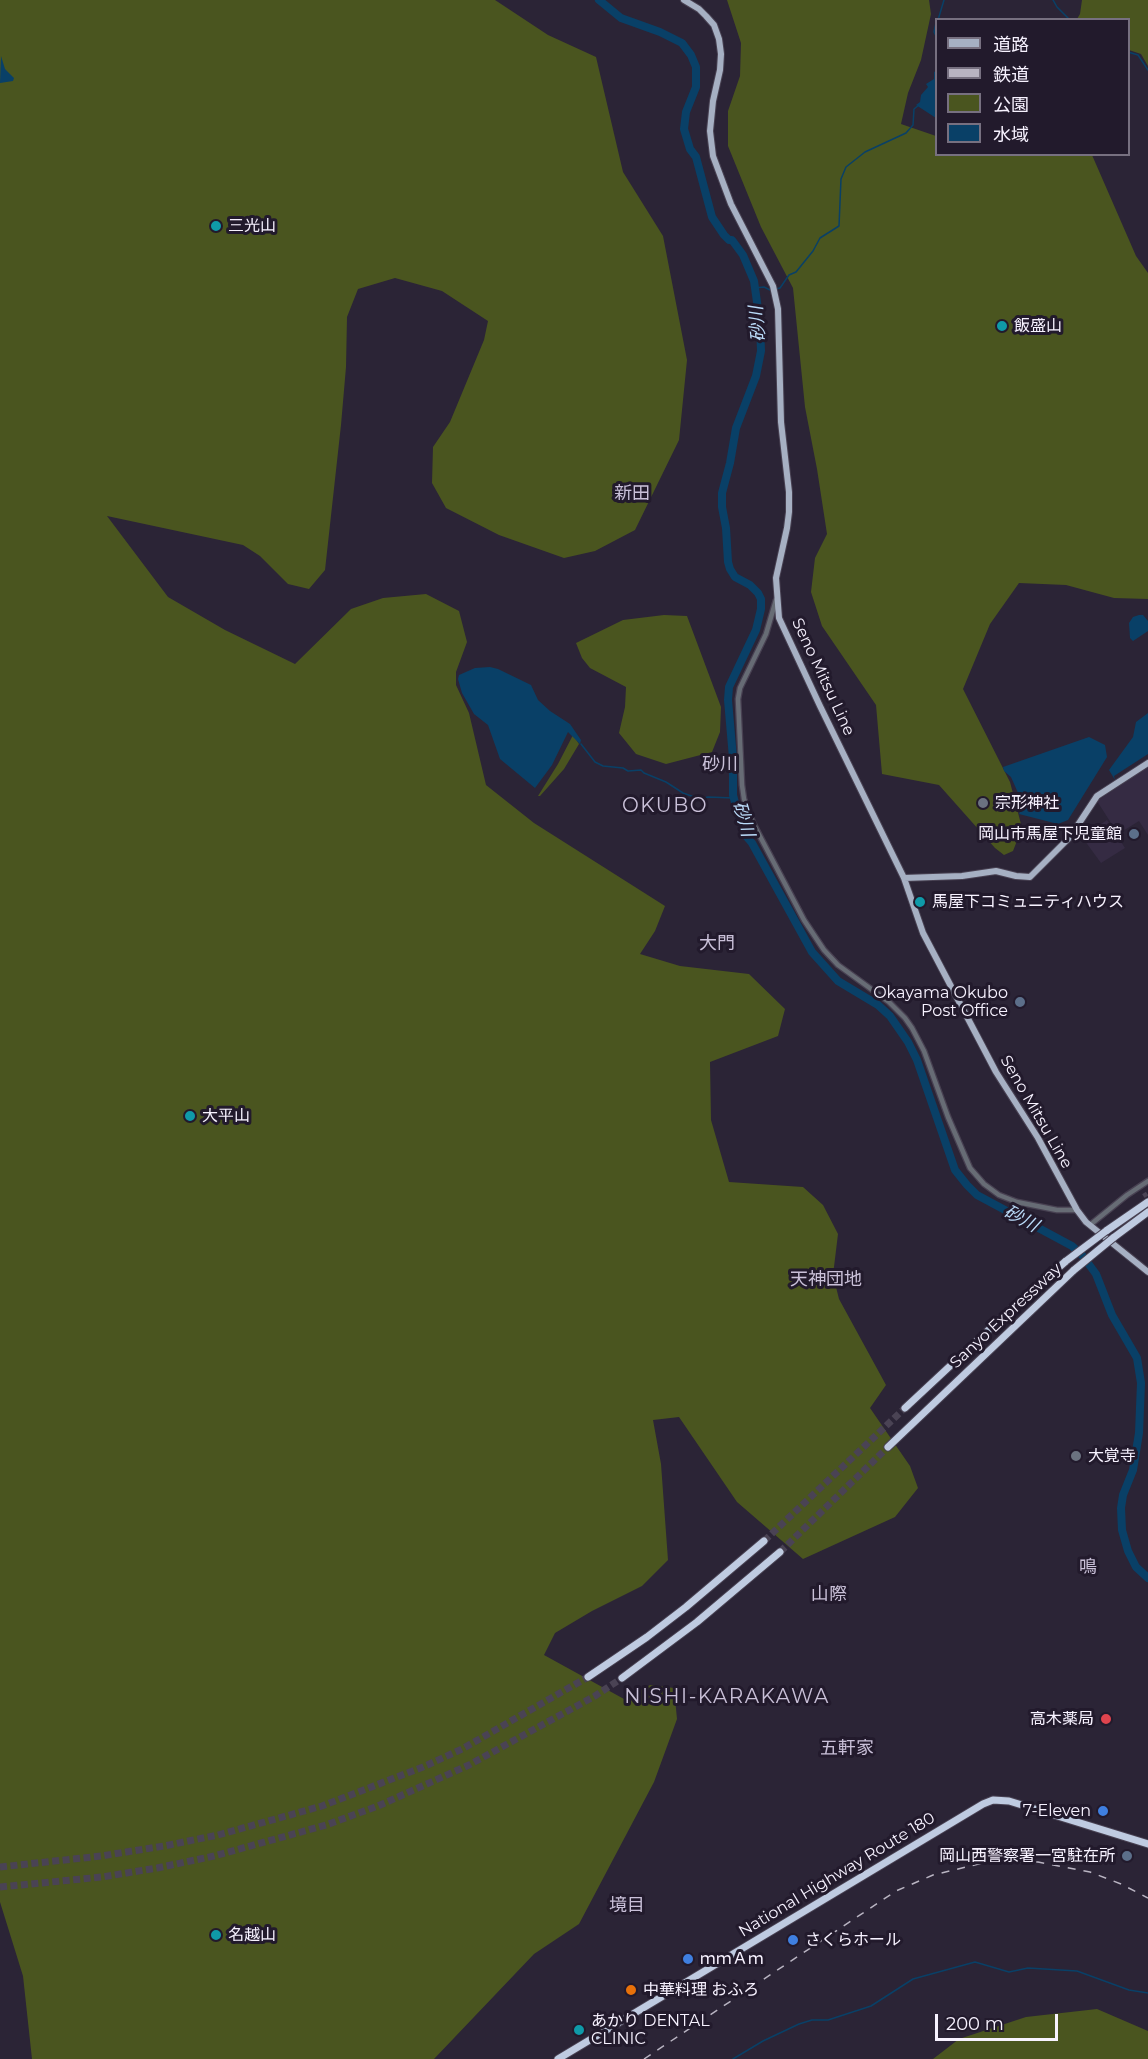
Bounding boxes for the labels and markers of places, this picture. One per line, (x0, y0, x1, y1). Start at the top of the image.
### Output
place label: 三光山 (228, 216, 276, 236)
marker: 三光山 (209, 219, 223, 233)
place label: 飯盛山 (1014, 316, 1062, 336)
marker: 飯盛山 (995, 319, 1009, 333)
place label: 宗形神社 (995, 793, 1059, 813)
marker: 宗形神社 (976, 796, 990, 810)
place label: 岡山市馬屋下児童館 (978, 824, 1122, 844)
marker: 岡山市馬屋下児童館 (1127, 827, 1141, 841)
place label: 馬屋下コミュニティハウス (932, 892, 1124, 912)
marker: 馬屋下コミュニティハウス (913, 895, 927, 909)
place label: Okayama Okubo Post Office (873, 983, 1008, 1021)
marker: Okayama Okubo Post Office (1013, 995, 1027, 1009)
place label: 大平山 (202, 1106, 250, 1126)
marker: 大平山 (183, 1109, 197, 1123)
place label: 大覚寺 (1088, 1446, 1136, 1466)
marker: 大覚寺 (1069, 1449, 1083, 1463)
place label: 高木薬局 (1030, 1709, 1094, 1729)
marker: 高木薬局 (1099, 1712, 1113, 1726)
place label: 7-Eleven (1023, 1801, 1091, 1821)
marker: 7-Eleven (1096, 1804, 1110, 1818)
place label: 岡山西警察署一宮駐在所 (939, 1846, 1115, 1866)
marker: 岡山西警察署一宮駐在所 (1120, 1849, 1134, 1863)
place label: 名越山 (228, 1925, 276, 1945)
marker: 名越山 (209, 1928, 223, 1942)
place label: さくらホール (805, 1930, 901, 1950)
marker: さくらホール (786, 1933, 800, 1947)
place label: ｍｍＡｍ (700, 1949, 764, 1969)
marker: ｍｍＡｍ (681, 1952, 695, 1966)
place label: 中華料理 おふろ (643, 1980, 759, 2000)
marker: 中華料理 おふろ (624, 1983, 638, 1997)
place label: あかり DENTAL CLINIC (591, 2011, 710, 2049)
marker: あかり DENTAL CLINIC (572, 2023, 586, 2037)

